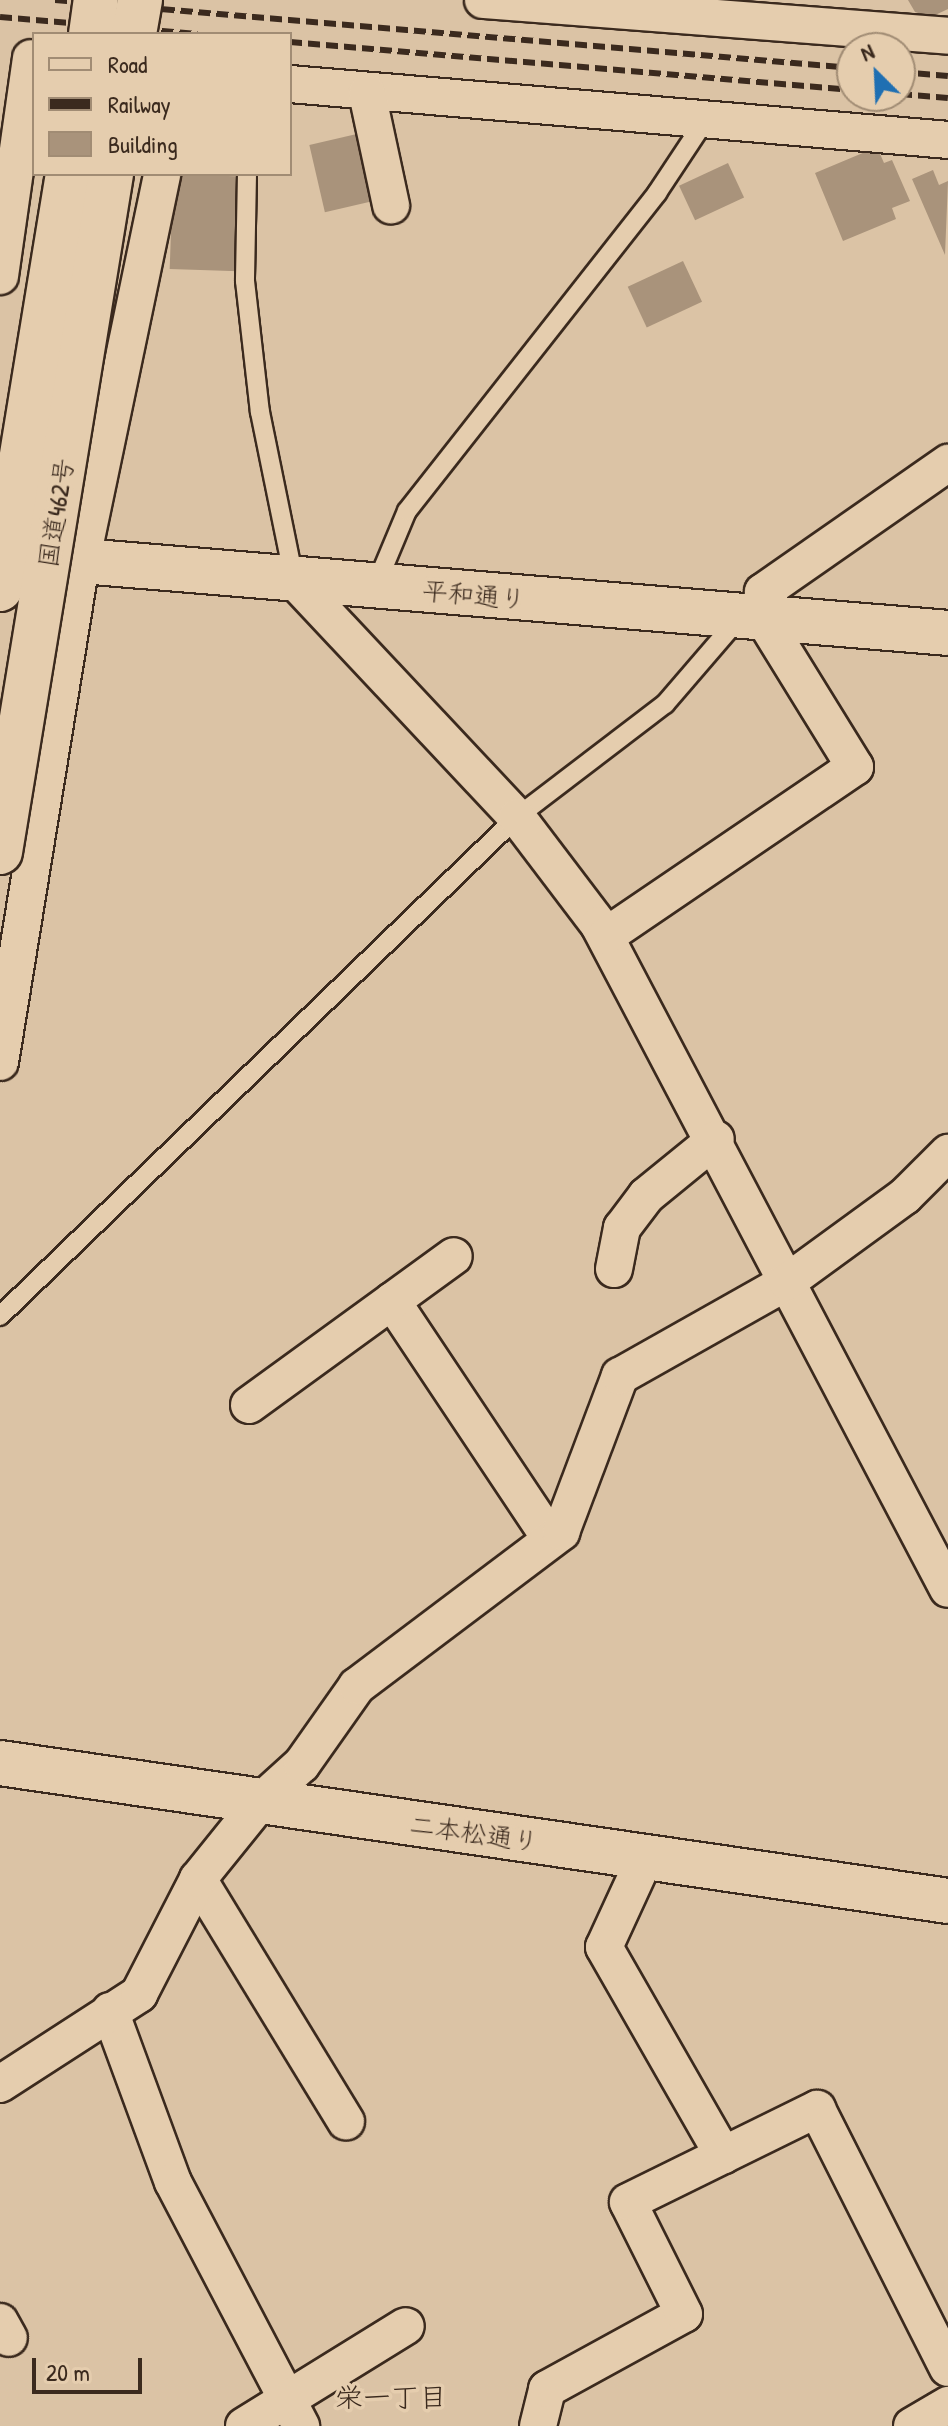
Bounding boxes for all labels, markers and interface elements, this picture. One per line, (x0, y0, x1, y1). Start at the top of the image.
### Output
legend (32, 32, 292, 176)
north arrow (836, 32, 916, 112)
text: N (856, 36, 879, 68)
text: Road (108, 48, 147, 80)
text: Railway (108, 88, 171, 120)
text: Building (108, 128, 178, 160)
street label: 国道462号 (32, 456, 80, 570)
street label: 平和通り (421, 575, 527, 615)
street label: 二本松通り (407, 1809, 541, 1857)
scale bar (36, 2342, 146, 2392)
text: 20 m (46, 2356, 90, 2388)
district label: 栄一丁目 (335, 2380, 447, 2414)

